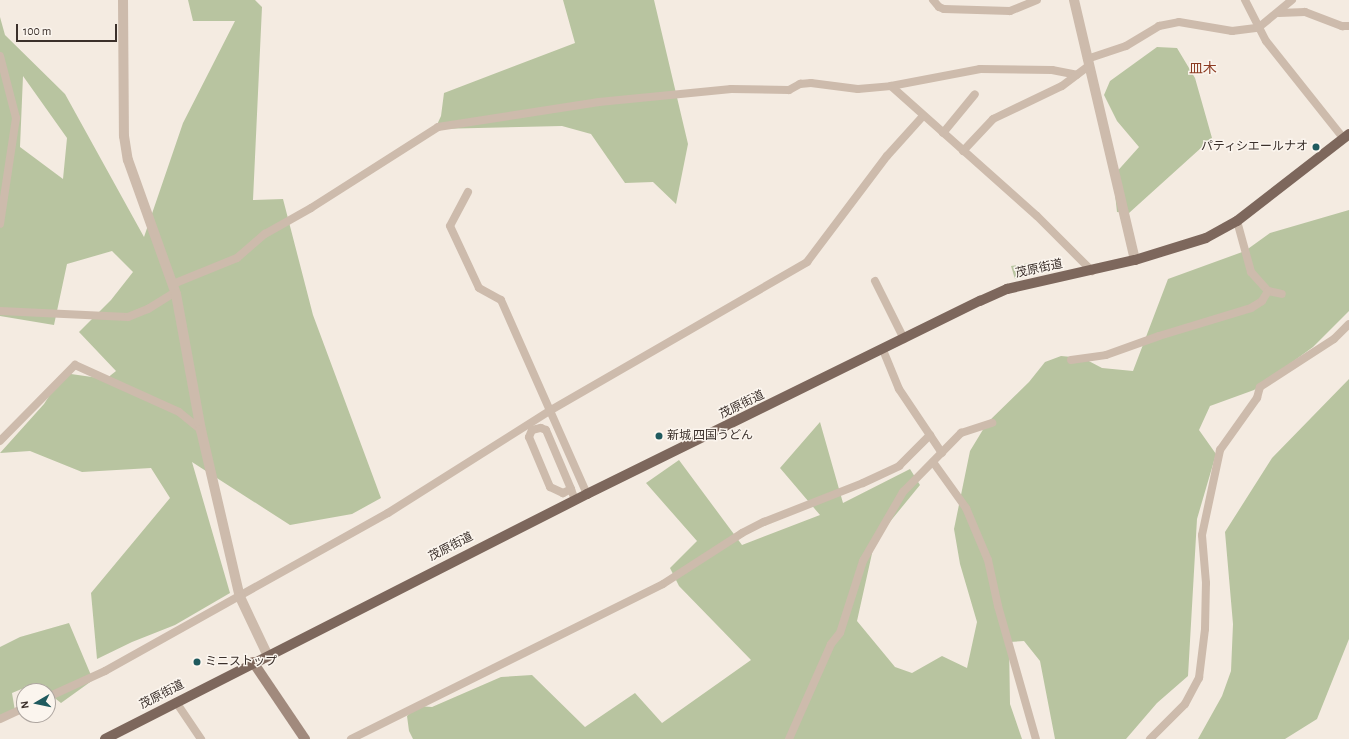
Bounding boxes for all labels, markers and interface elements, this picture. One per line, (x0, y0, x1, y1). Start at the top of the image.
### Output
scale bar (18, 16, 119, 42)
text: 100 m (23, 25, 51, 37)
district label: 皿木 (1189, 61, 1217, 77)
place label: パティシエールナオ (1200, 140, 1308, 154)
marker: パティシエールナオ (1311, 142, 1321, 152)
street label: 茂原街道 (1014, 257, 1064, 281)
street label: 茂原街道 (717, 388, 767, 422)
place label: 新城 四国うどん (667, 429, 753, 443)
marker: 新城 四国うどん (654, 431, 664, 441)
street label: 茂原街道 (426, 530, 476, 564)
place label: ミニストップ (205, 655, 277, 669)
marker: ミニストップ (192, 657, 202, 667)
street label: 茂原街道 (137, 678, 187, 712)
north arrow (16, 683, 56, 723)
text: N (19, 700, 31, 709)

